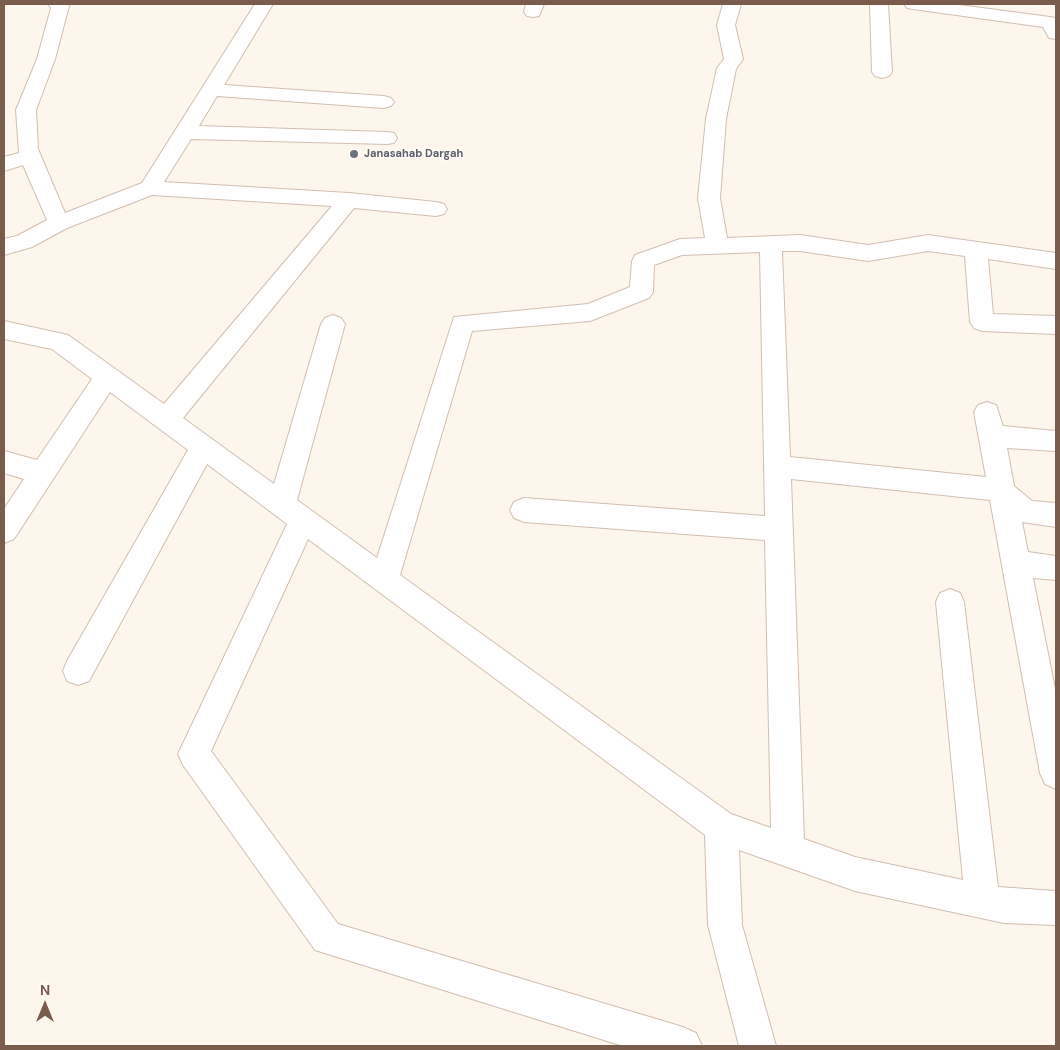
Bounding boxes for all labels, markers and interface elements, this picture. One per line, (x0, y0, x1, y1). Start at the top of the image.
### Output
place label: Janasahab Dargah (364, 147, 463, 161)
marker: Janasahab Dargah (348, 148, 360, 160)
north arrow (20, 980, 70, 1030)
text: N (40, 981, 50, 999)

